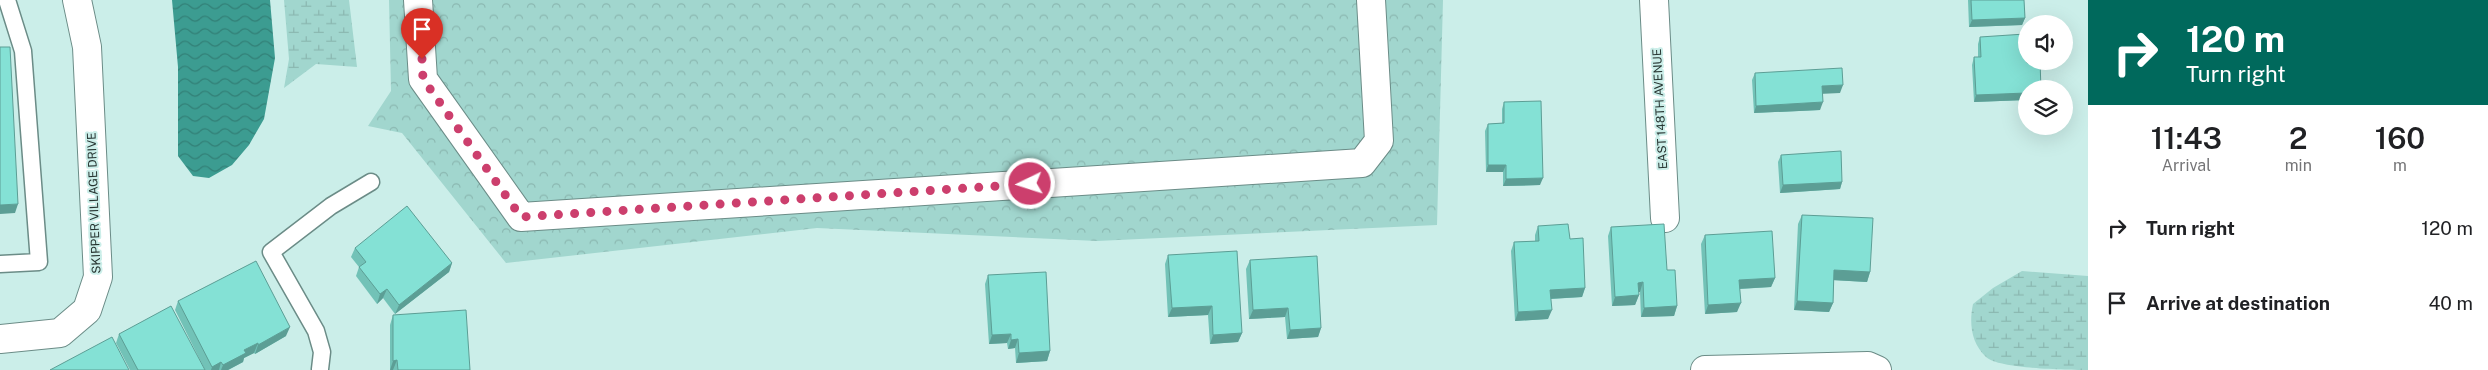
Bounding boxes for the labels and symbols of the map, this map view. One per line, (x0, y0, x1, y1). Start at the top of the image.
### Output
pin (401, 8, 443, 59)
street label: EAST 148TH AVENUE (1650, 48, 1670, 170)
street label: SKIPPER VILLAGE DRIVE (85, 132, 103, 274)
position arrow (1003, 157, 1055, 209)

